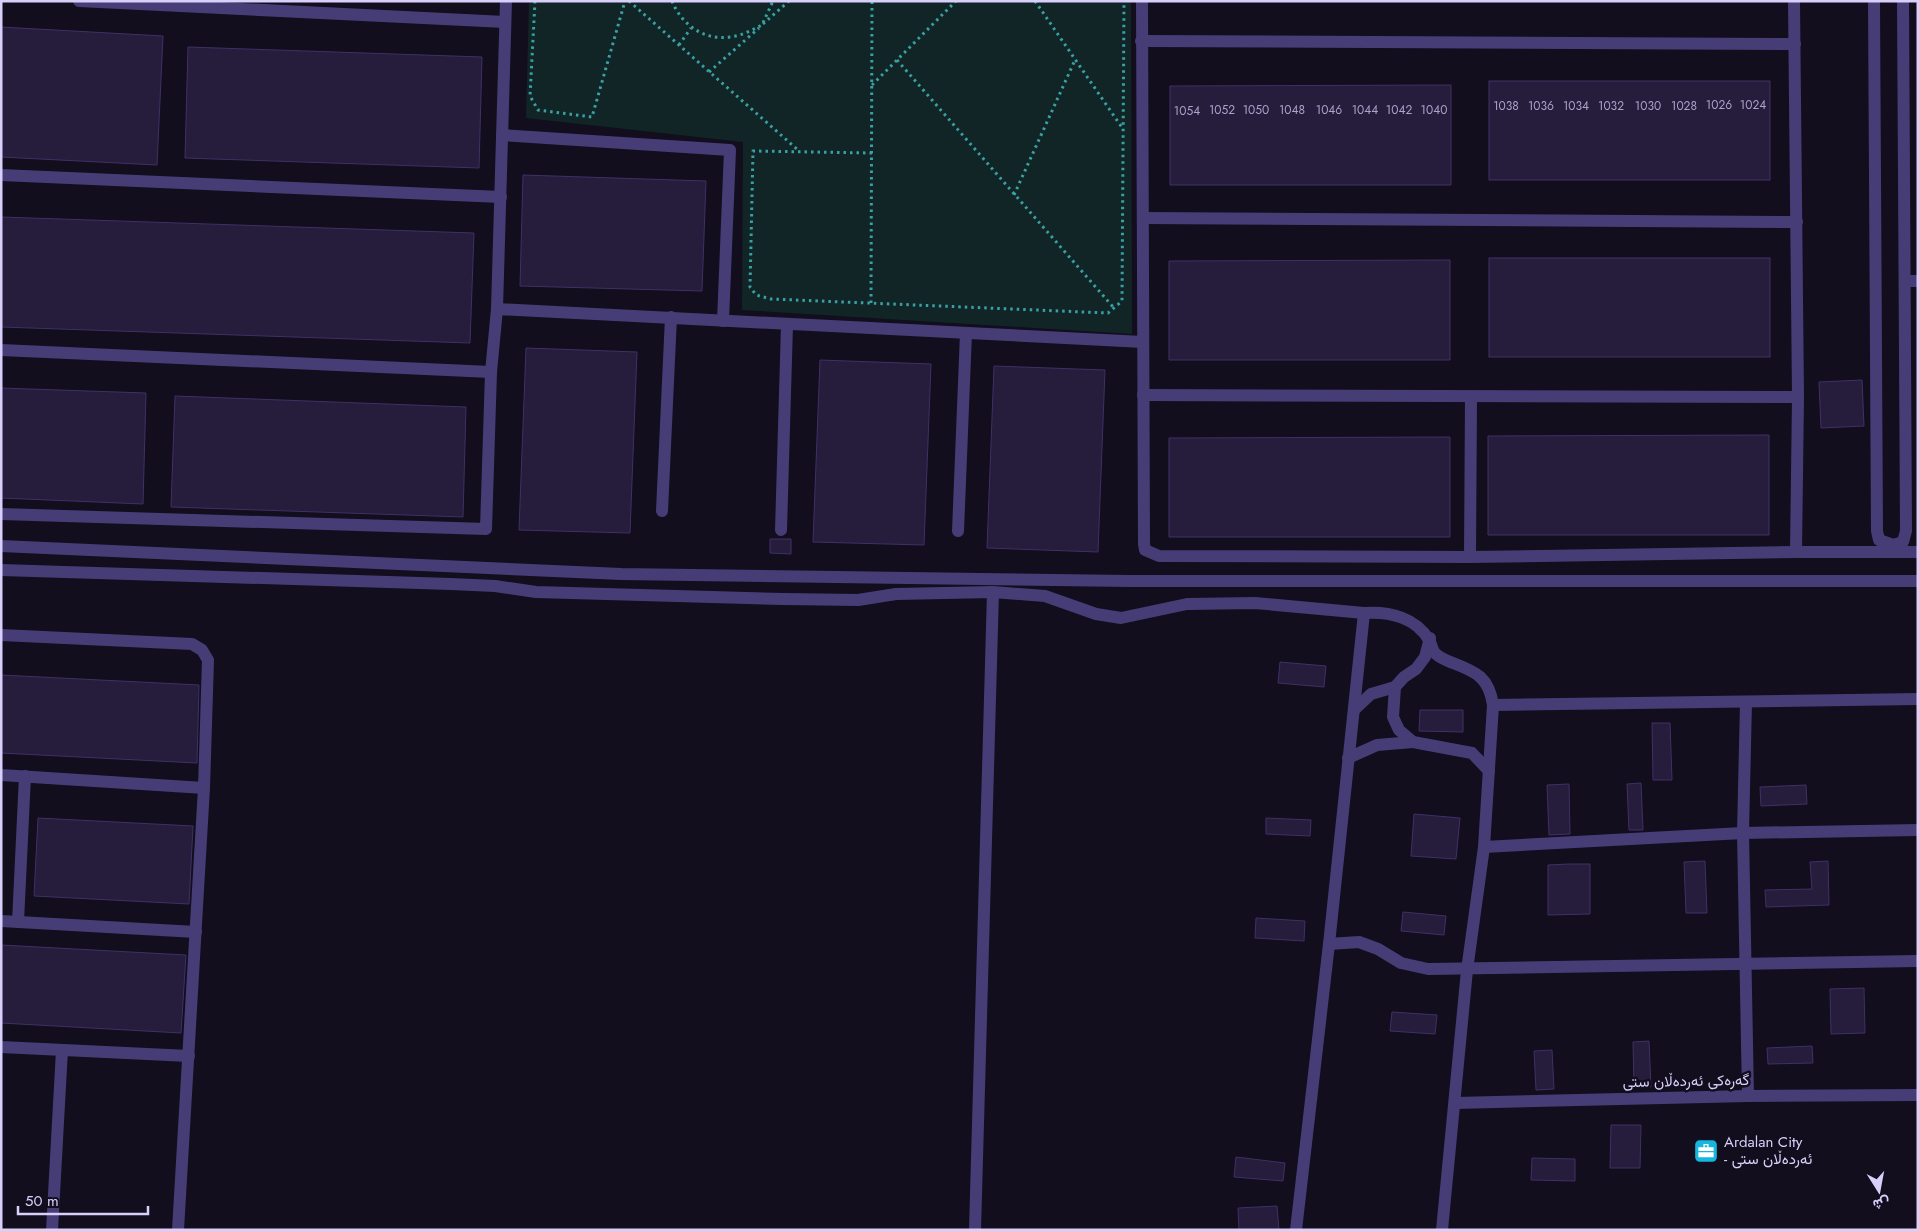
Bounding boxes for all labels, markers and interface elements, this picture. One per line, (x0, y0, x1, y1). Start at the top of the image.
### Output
house number: 1026 (1706, 96, 1732, 114)
house number: 1024 (1740, 96, 1766, 114)
house number: 1038 (1493, 97, 1519, 115)
house number: 1036 (1528, 97, 1554, 115)
house number: 1034 (1563, 97, 1589, 115)
house number: 1032 (1598, 97, 1624, 115)
house number: 1030 (1635, 97, 1661, 115)
house number: 1028 (1671, 97, 1697, 115)
house number: 1052 (1209, 101, 1235, 119)
house number: 1050 (1243, 101, 1269, 119)
house number: 1048 (1279, 101, 1305, 119)
house number: 1046 (1316, 101, 1342, 119)
house number: 1044 (1352, 101, 1378, 119)
house number: 1042 (1386, 101, 1412, 119)
house number: 1040 (1421, 101, 1447, 119)
house number: 1054 (1174, 102, 1200, 120)
street label: گەرەکی ئەردەڵان ستی (1622, 1069, 1750, 1093)
place label: Ardalan City - ئەردەڵان ستی (1724, 1131, 1812, 1170)
office icon: Ardalan City - ئەردەڵان ستی (1693, 1138, 1719, 1164)
north arrow (1854, 1166, 1904, 1216)
scale bar (18, 1184, 148, 1216)
text: 50 m (25, 1190, 59, 1212)
text: ش (1871, 1192, 1892, 1215)

